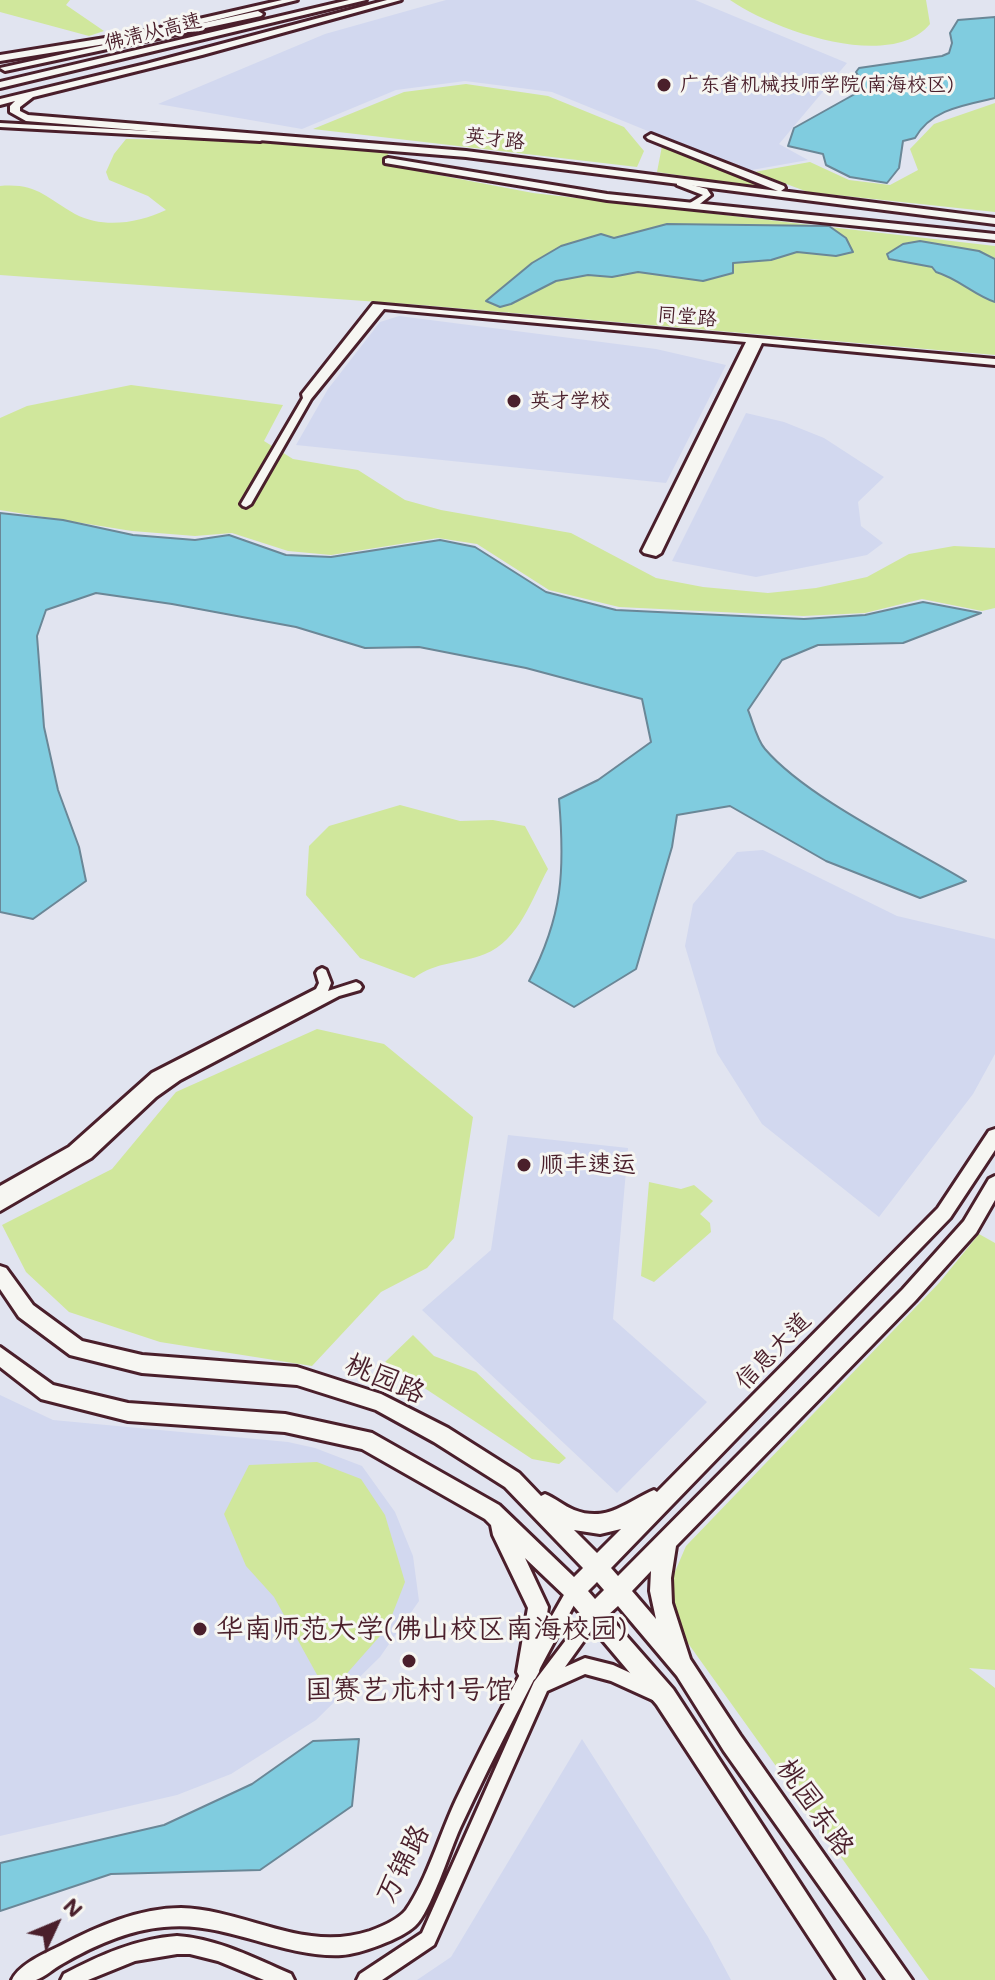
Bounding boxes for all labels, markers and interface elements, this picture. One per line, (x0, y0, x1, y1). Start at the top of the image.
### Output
street label: 佛清从高速 (102, 8, 204, 56)
place label: 广东省机械技师学院(南海校区) (680, 73, 954, 97)
marker: 广东省机械技师学院(南海校区) (655, 76, 673, 94)
street label: 英才路 (464, 123, 526, 155)
street label: 同堂路 (656, 302, 718, 332)
place label: 英才学校 (530, 389, 610, 413)
marker: 英才学校 (505, 392, 523, 410)
place label: 顺丰速运 (540, 1151, 636, 1179)
marker: 顺丰速运 (515, 1156, 533, 1174)
street label: 信息大道 (729, 1306, 817, 1396)
street label: 桃园路 (340, 1347, 430, 1411)
place label: 华南师范大学(佛山校区南海校园) (216, 1612, 627, 1646)
marker: 华南师范大学(佛山校区南海校园) (191, 1620, 209, 1638)
marker: 国赛艺术村1号馆 (400, 1652, 418, 1670)
place label: 国赛艺术村1号馆 (305, 1673, 513, 1707)
street label: 桃园东路 (769, 1752, 861, 1864)
street label: 万锦路 (369, 1819, 437, 1909)
north arrow (16, 1884, 96, 1964)
text: N (57, 1891, 90, 1923)

